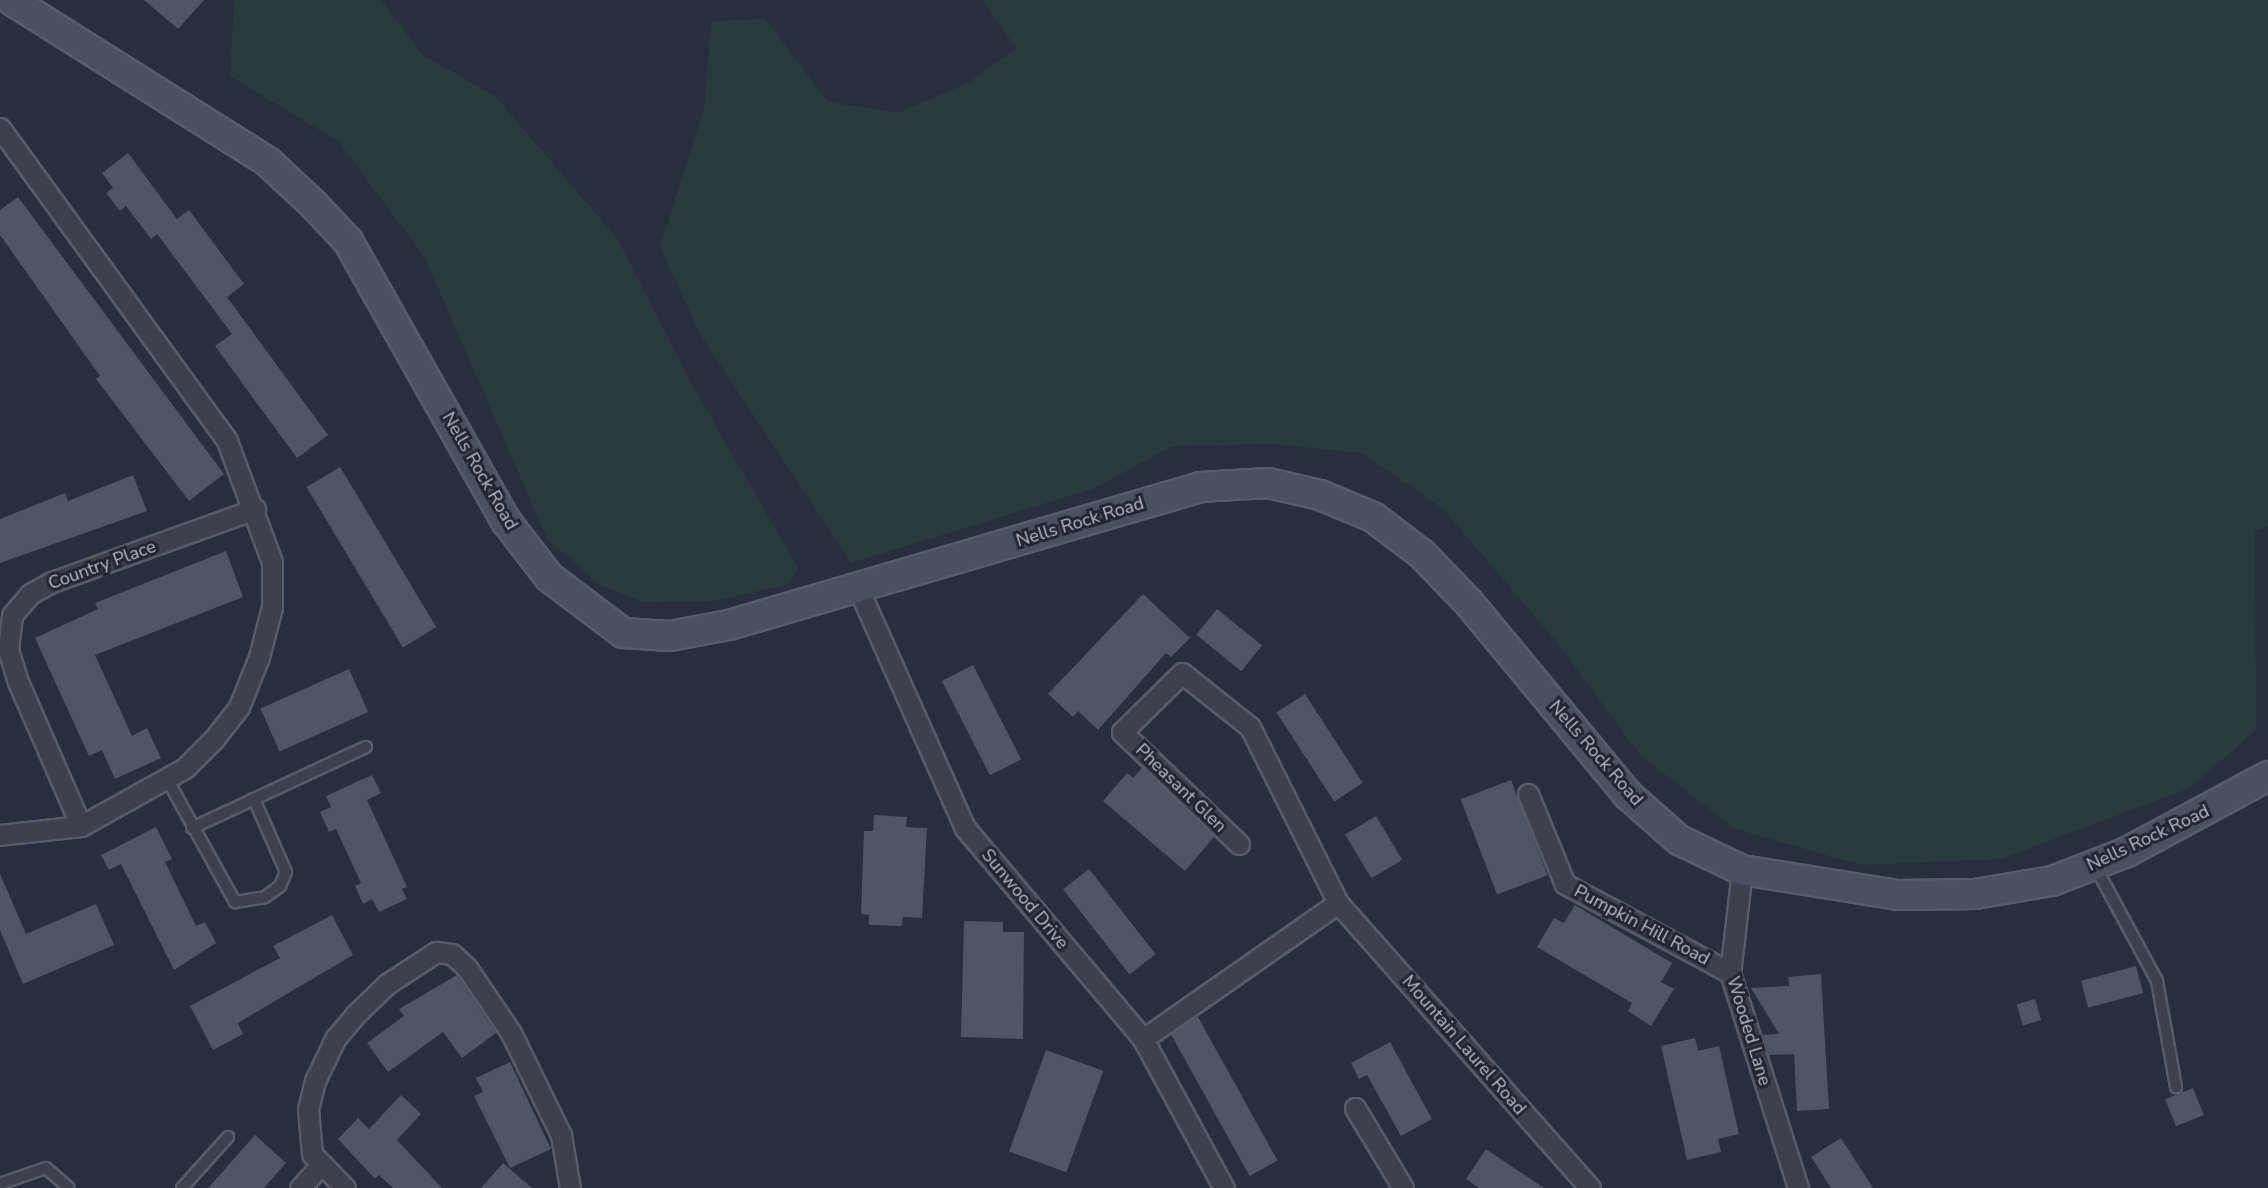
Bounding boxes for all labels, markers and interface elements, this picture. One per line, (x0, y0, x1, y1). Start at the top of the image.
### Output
street label: Nells Rock Road (438, 408, 522, 534)
street label: Nells Rock Road (1014, 492, 1146, 552)
street label: Country Place (45, 536, 159, 594)
street label: Nells Rock Road (1544, 696, 1648, 810)
street label: Pheasant Glen (1131, 739, 1231, 837)
street label: Nells Rock Road (2083, 800, 2213, 876)
street label: Sunwood Drive (977, 845, 1073, 953)
street label: Pumpkin Hill Road (1571, 880, 1713, 970)
street label: Mountain Laurel Road (1398, 971, 1530, 1119)
street label: Wooded Lane (1722, 974, 1776, 1088)

